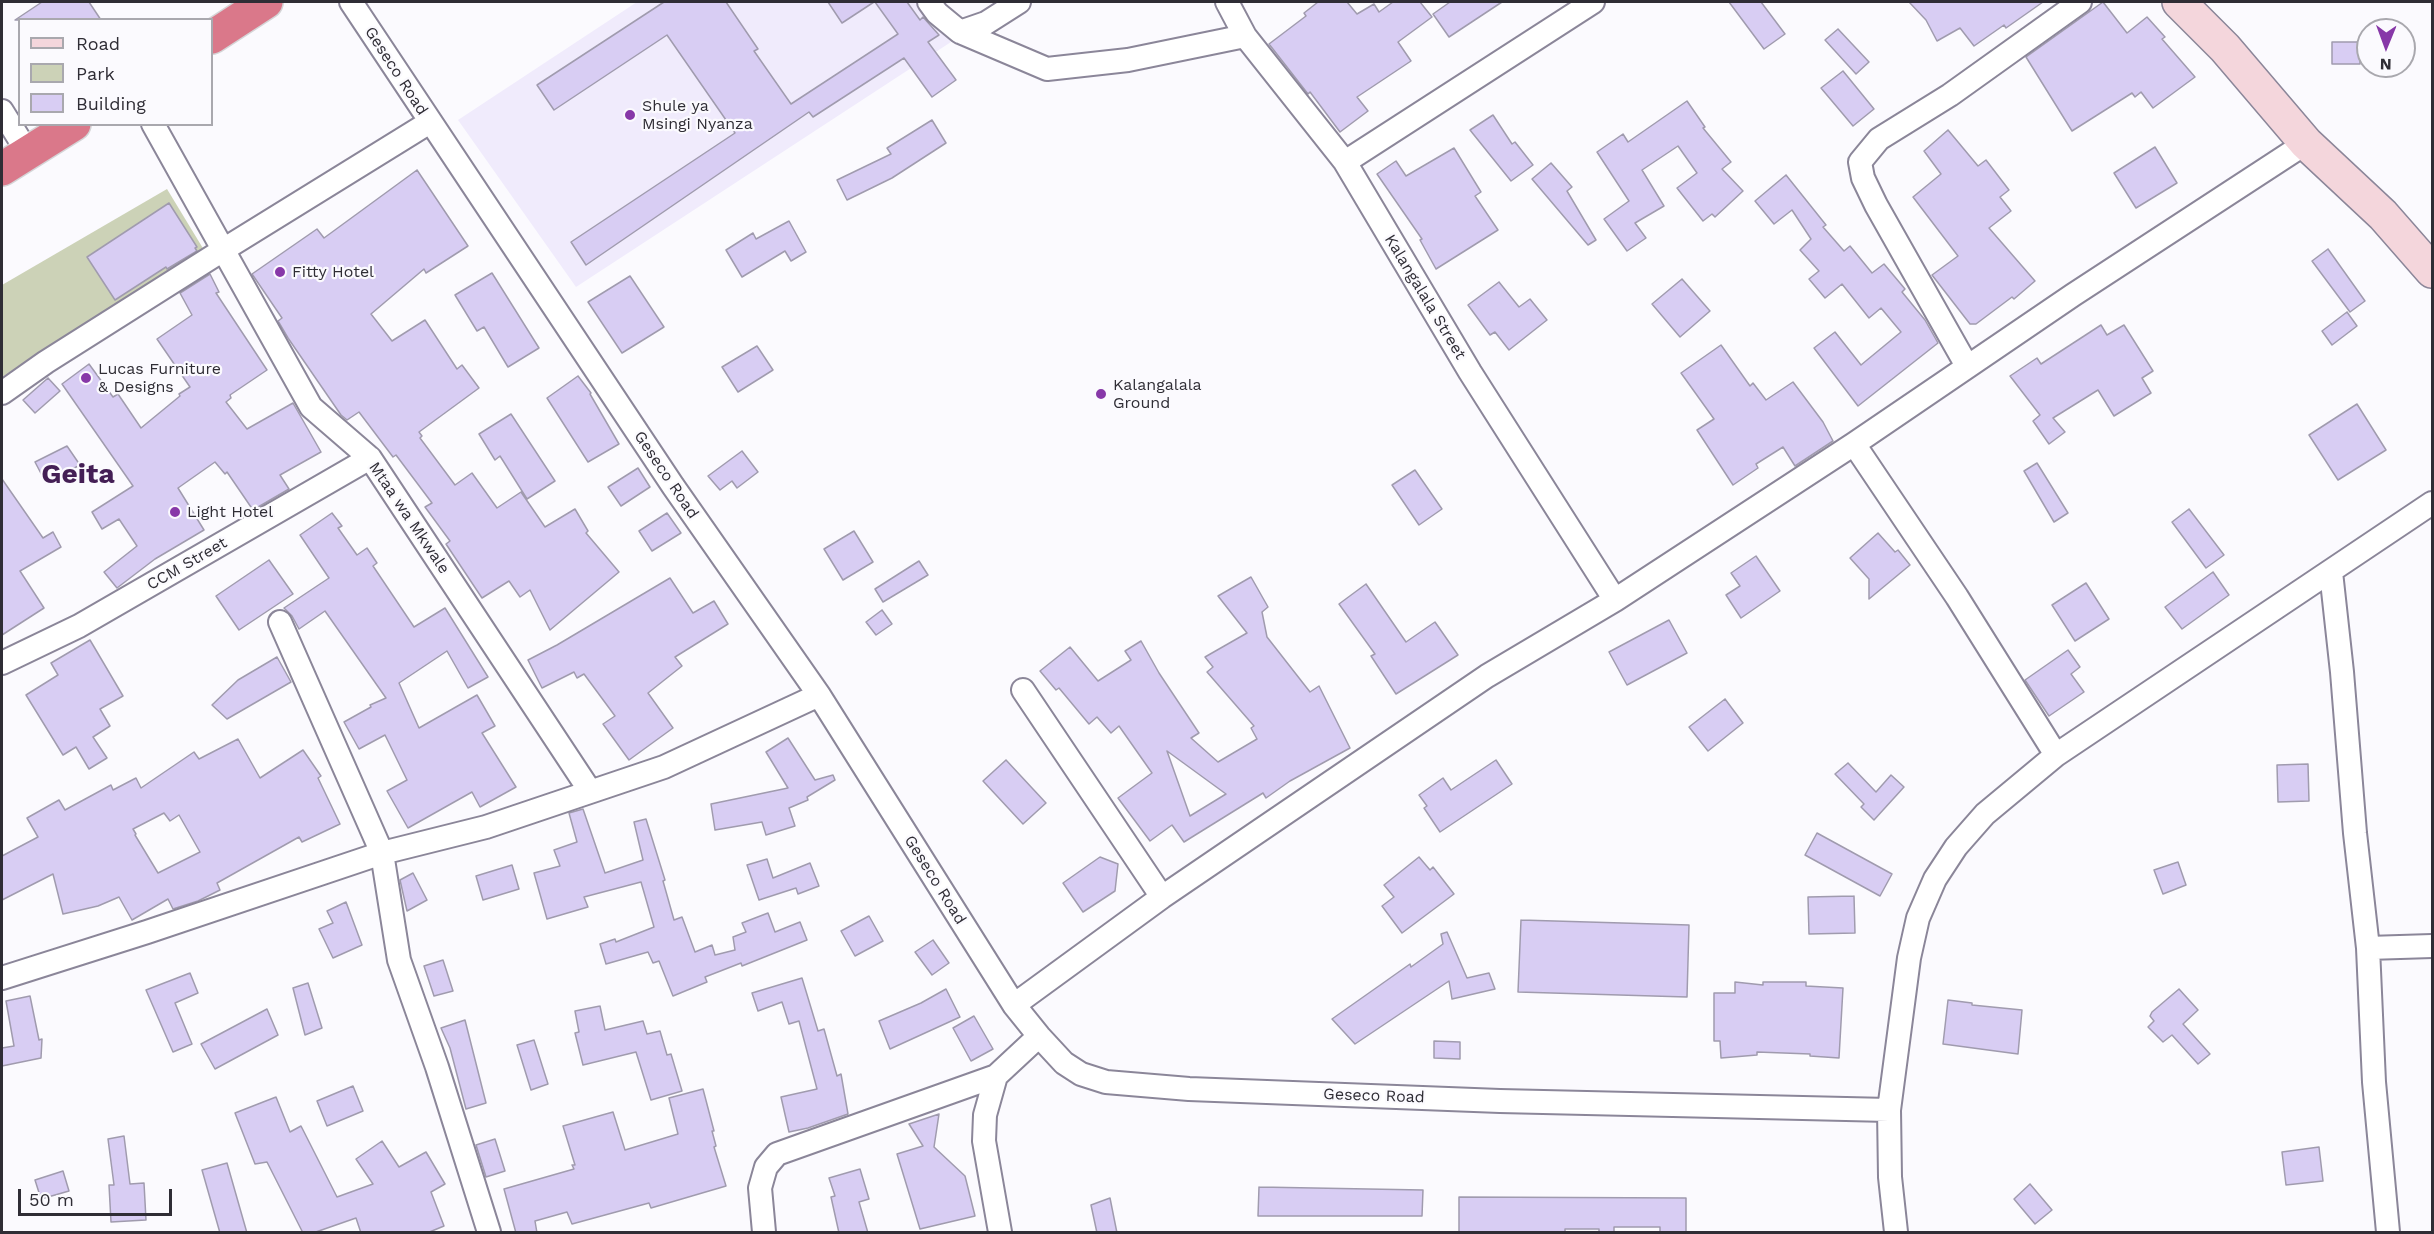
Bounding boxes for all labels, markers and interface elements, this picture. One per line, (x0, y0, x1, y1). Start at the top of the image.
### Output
legend (18, 18, 213, 126)
north arrow (2356, 18, 2416, 78)
street label: Geseco Road (360, 23, 432, 119)
text: Road (76, 33, 120, 54)
text: N (2380, 55, 2392, 74)
text: Park (76, 63, 115, 84)
text: Building (76, 93, 146, 114)
place label: Shule ya Msingi Nyanza (642, 96, 753, 134)
marker: Shule ya Msingi Nyanza (623, 108, 637, 122)
street label: Kalangalala Street (1380, 231, 1470, 363)
place label: Fitty Hotel (292, 262, 374, 282)
marker: Fitty Hotel (273, 265, 287, 279)
place label: Lucas Furniture & Designs (98, 359, 221, 397)
marker: Lucas Furniture & Designs (79, 371, 93, 385)
place label: Kalangalala Ground (1113, 375, 1202, 413)
marker: Kalangalala Ground (1094, 387, 1108, 401)
street label: Geseco Road (630, 428, 702, 522)
district label: Geita (41, 458, 115, 492)
street label: Mtaa wa Mkwale (365, 458, 453, 578)
place label: Light Hotel (187, 502, 273, 522)
marker: Light Hotel (168, 505, 182, 519)
street label: CCM Street (144, 533, 230, 595)
street label: Geseco Road (900, 832, 970, 928)
street label: Geseco Road (1323, 1085, 1425, 1107)
scale bar (21, 1177, 176, 1215)
text: 50 m (29, 1189, 74, 1210)

